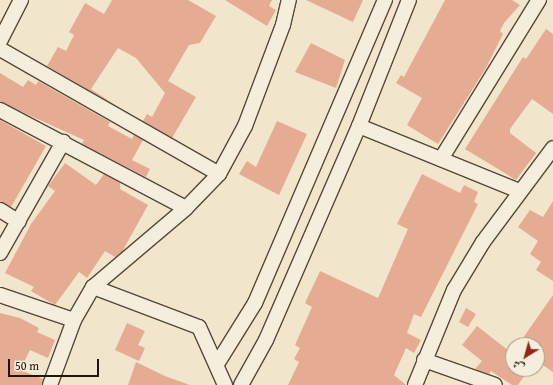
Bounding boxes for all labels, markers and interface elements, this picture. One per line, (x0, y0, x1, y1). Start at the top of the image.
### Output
north arrow (505, 337, 545, 377)
scale bar (10, 351, 101, 377)
text: ش (509, 356, 528, 375)
text: 50 m (15, 357, 39, 374)

